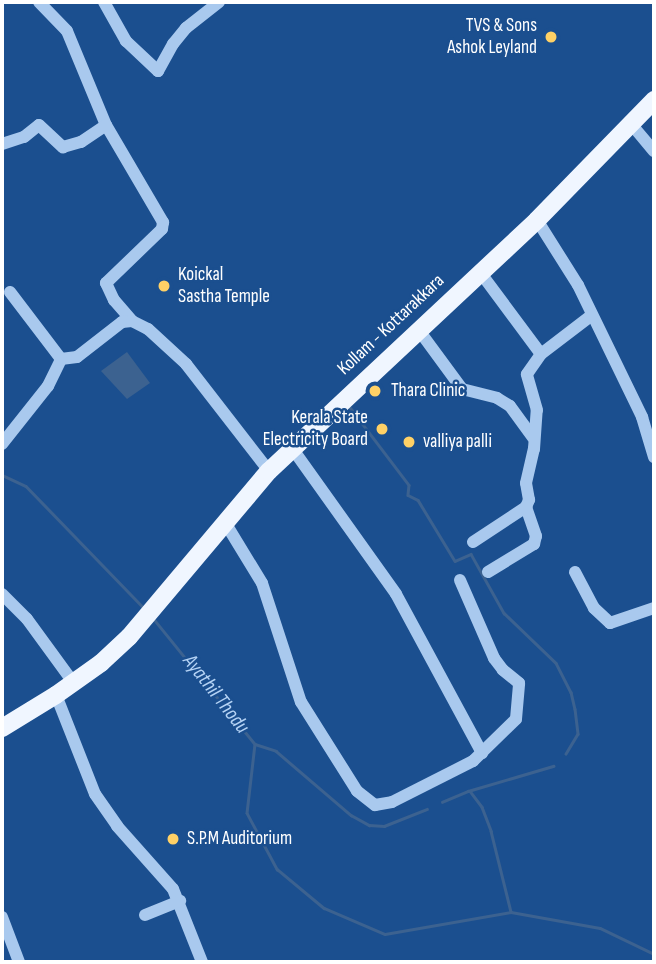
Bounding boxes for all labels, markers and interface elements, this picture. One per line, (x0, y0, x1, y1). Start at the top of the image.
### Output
place label: TVS & Sons Ashok Leyland (447, 15, 537, 59)
marker: TVS & Sons Ashok Leyland (543, 29, 559, 45)
place label: Koickal Sastha Temple (178, 264, 270, 308)
street label: Kollam - Kottarakkara (333, 270, 449, 380)
marker: Koickal Sastha Temple (156, 278, 172, 294)
place label: Thara Clinic (391, 380, 465, 402)
marker: Thara Clinic (365, 381, 385, 401)
place label: Kerala State Electricity Board (263, 407, 368, 451)
marker: Kerala State Electricity Board (374, 421, 390, 437)
place label: valliya palli (423, 431, 492, 453)
marker: valliya palli (401, 434, 417, 450)
water label: Ayathil Thodu (177, 649, 255, 739)
place label: S.P.M Auditorium (187, 828, 292, 850)
marker: S.P.M Auditorium (165, 831, 181, 847)

